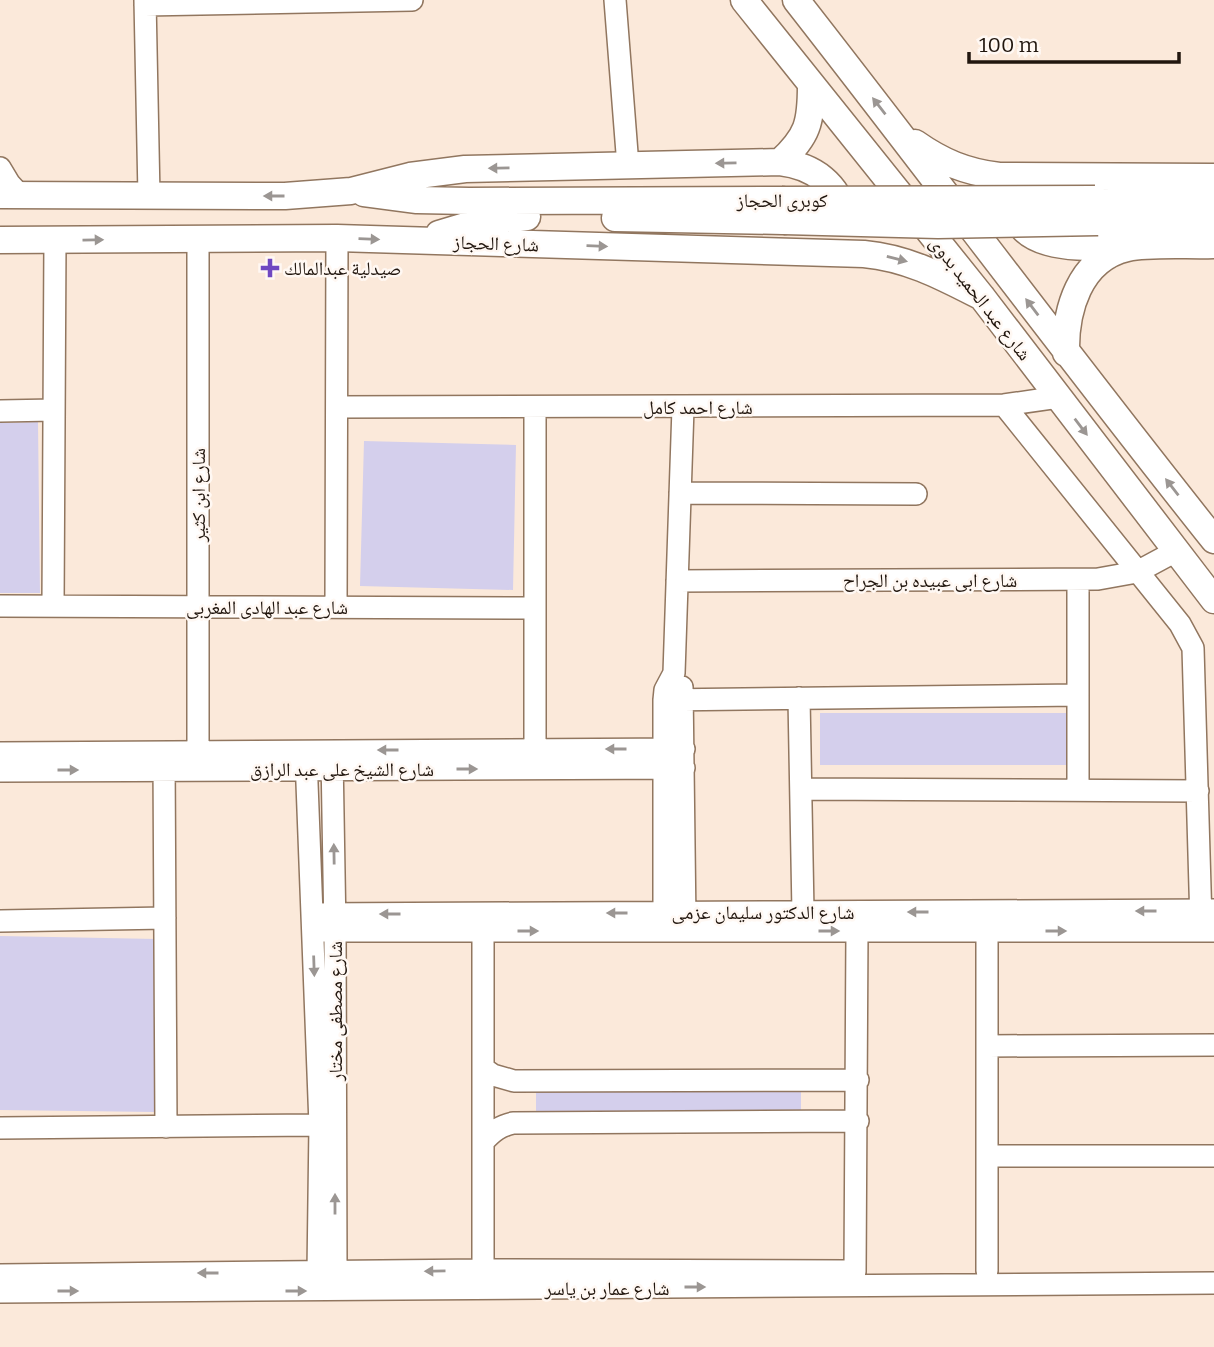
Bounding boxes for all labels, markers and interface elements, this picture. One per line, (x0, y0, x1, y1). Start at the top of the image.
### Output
scale bar (969, 21, 1179, 65)
text: 100 m (979, 32, 1039, 58)
one-way arrow (872, 98, 887, 116)
one-way arrow (715, 158, 737, 169)
one-way arrow (488, 162, 510, 174)
street label: كوبرى الحجاز (735, 189, 828, 212)
one-way arrow (263, 190, 285, 202)
street label: شارع الحجاز (452, 230, 539, 256)
street label: شارع عبد الحميد بدوى (925, 232, 1036, 365)
one-way arrow (358, 233, 380, 244)
one-way arrow (82, 234, 104, 246)
one-way arrow (586, 240, 608, 252)
one-way arrow (886, 254, 908, 265)
place label: صيدلية عبدالمالك (284, 257, 401, 280)
marker: صيدلية عبدالمالك (262, 260, 278, 276)
one-way arrow (1025, 298, 1039, 316)
street label: شارع احمد كامل (643, 396, 753, 419)
one-way arrow (1074, 417, 1088, 436)
street label: شارع ابن كثير (187, 448, 210, 543)
one-way arrow (1164, 478, 1179, 496)
street label: شارع ابى عبيده بن الجراح (843, 569, 1017, 592)
street label: شارع عبد الهادى المغربى (186, 596, 348, 619)
one-way arrow (604, 743, 626, 755)
one-way arrow (377, 744, 399, 756)
street label: شارع الشيخ على عبد الرازق (250, 758, 434, 782)
one-way arrow (456, 763, 478, 775)
one-way arrow (57, 764, 79, 776)
one-way arrow (328, 843, 339, 865)
street label: شارع الدكتور سليمان عزمى (672, 901, 854, 924)
one-way arrow (1135, 905, 1157, 917)
one-way arrow (907, 906, 929, 918)
one-way arrow (606, 907, 628, 919)
one-way arrow (379, 908, 401, 920)
one-way arrow (517, 925, 539, 937)
one-way arrow (818, 925, 840, 937)
one-way arrow (1046, 925, 1068, 937)
street label: شارع مصطفى مختار (324, 941, 347, 1082)
one-way arrow (308, 955, 319, 977)
one-way arrow (329, 1193, 341, 1215)
one-way arrow (424, 1265, 446, 1277)
one-way arrow (197, 1267, 219, 1279)
street label: شارع عمار بن ياسر (544, 1277, 669, 1300)
one-way arrow (684, 1281, 706, 1293)
one-way arrow (285, 1285, 307, 1297)
one-way arrow (57, 1286, 79, 1297)

